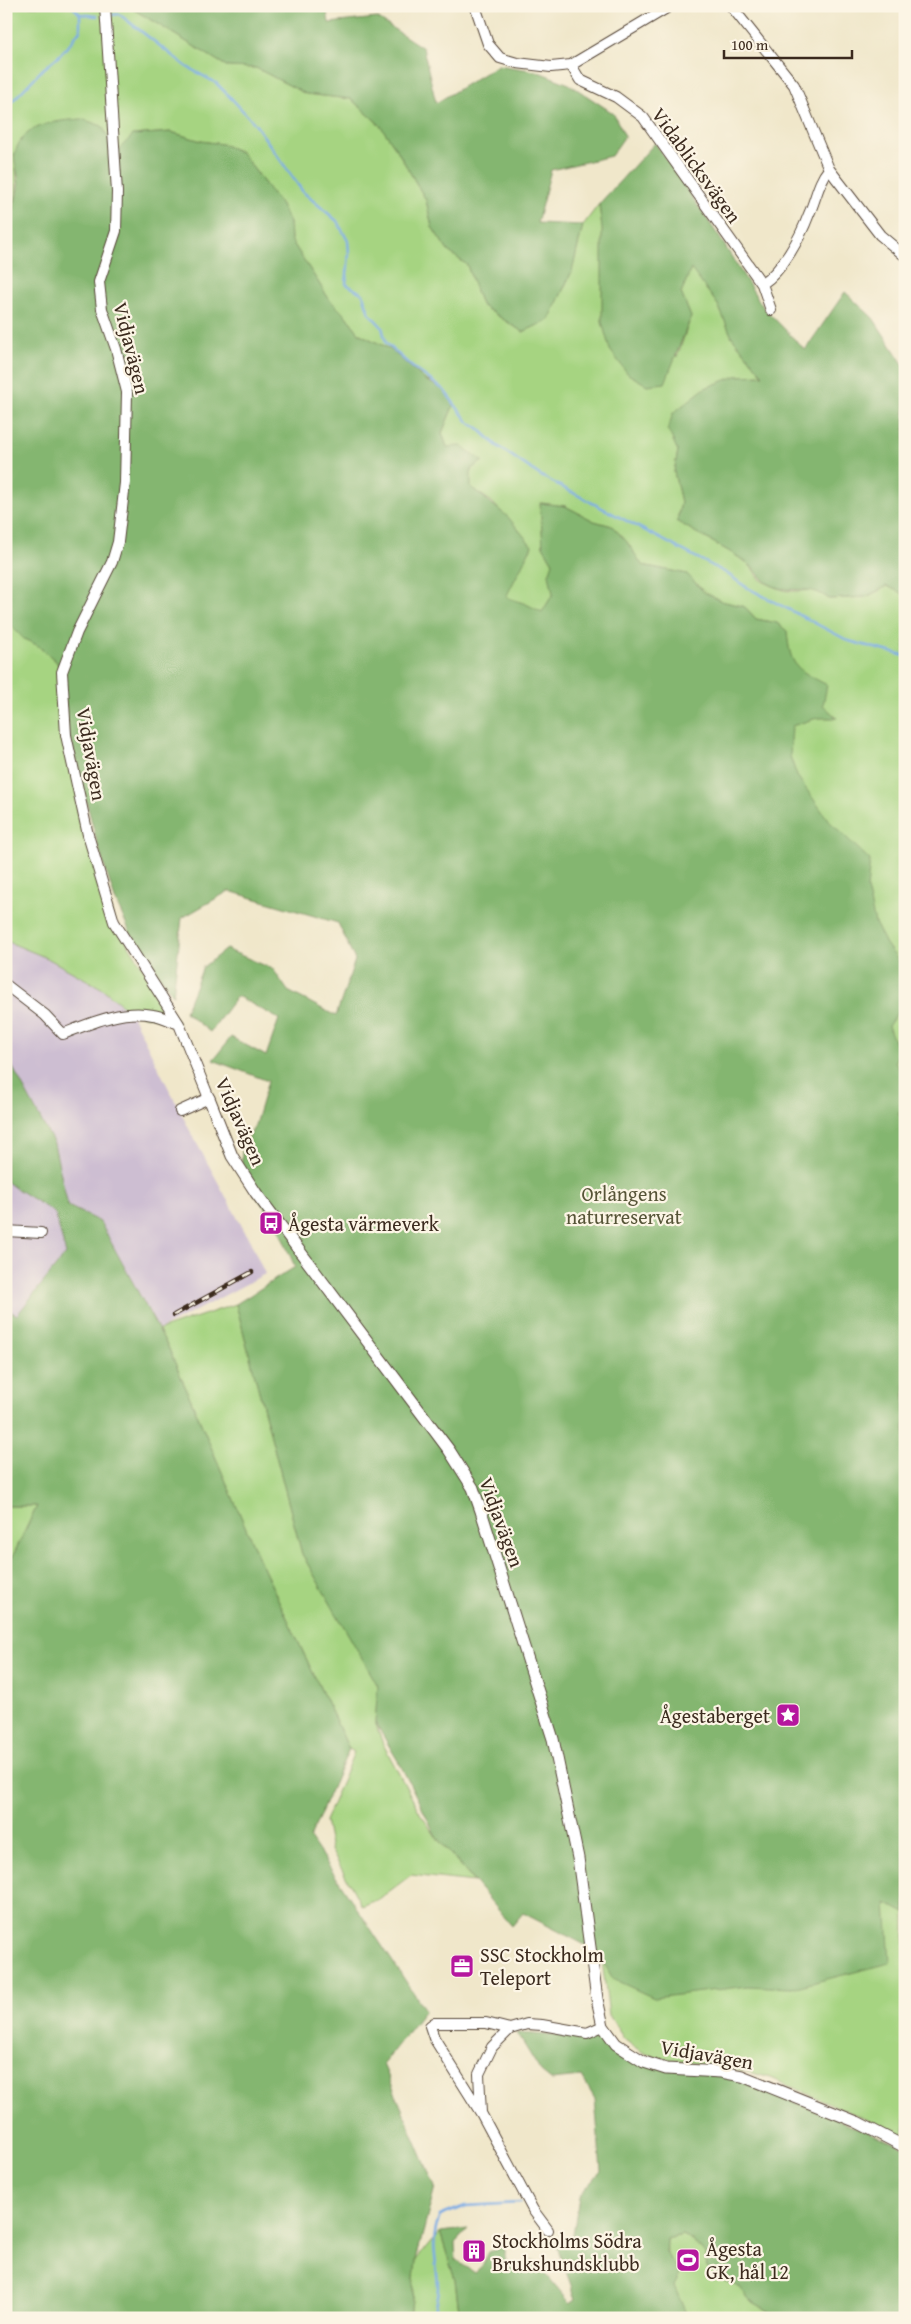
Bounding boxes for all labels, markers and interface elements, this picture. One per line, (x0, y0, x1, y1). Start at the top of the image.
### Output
scale bar (724, 28, 851, 60)
text: 100 m (731, 34, 769, 55)
street label: Vidablicksvägen (645, 101, 749, 229)
street label: Vidjavägen (107, 299, 157, 397)
street label: Vidjavägen (70, 705, 114, 803)
street label: Vidjavägen (209, 1072, 273, 1170)
park label: Orlångens naturreservat (566, 1179, 682, 1231)
place label: Ågesta värmeverk (288, 1209, 440, 1238)
bus stop icon: Ågesta värmeverk (258, 1210, 284, 1236)
street label: Vidjavägen (472, 1473, 532, 1571)
place label: Ågestaberget (660, 1701, 770, 1730)
place icon: Ågestaberget (775, 1702, 801, 1728)
place label: SSC Stockholm Teleport (480, 1940, 605, 1992)
office icon: SSC Stockholm Teleport (449, 1953, 475, 1979)
street label: Vidjavägen (658, 2032, 756, 2076)
place label: Stockholms Södra Brukshundsklubb (492, 2226, 642, 2278)
place label: Ågesta GK, hål 12 (706, 2234, 789, 2286)
building icon: Stockholms Södra Brukshundsklubb (461, 2238, 487, 2264)
sports icon: Ågesta GK, hål 12 (675, 2247, 701, 2273)

